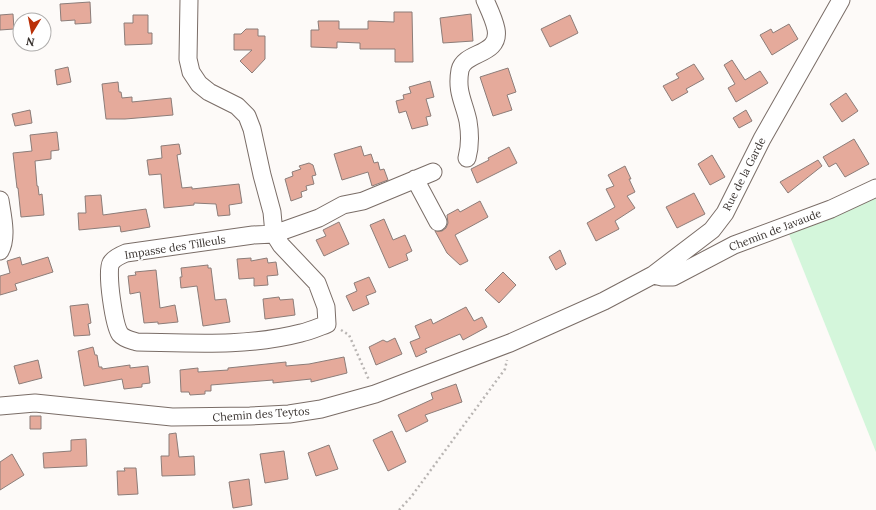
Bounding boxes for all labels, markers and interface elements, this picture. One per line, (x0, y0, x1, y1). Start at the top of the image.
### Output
north arrow (12, 12, 52, 52)
text: N (24, 34, 36, 49)
street label: Rue de la Garde (719, 135, 769, 213)
street label: Chemin de Javaude (727, 206, 823, 254)
street label: Impasse des Tilleuls (124, 232, 226, 262)
street label: Chemin des Teytos (212, 404, 310, 424)

